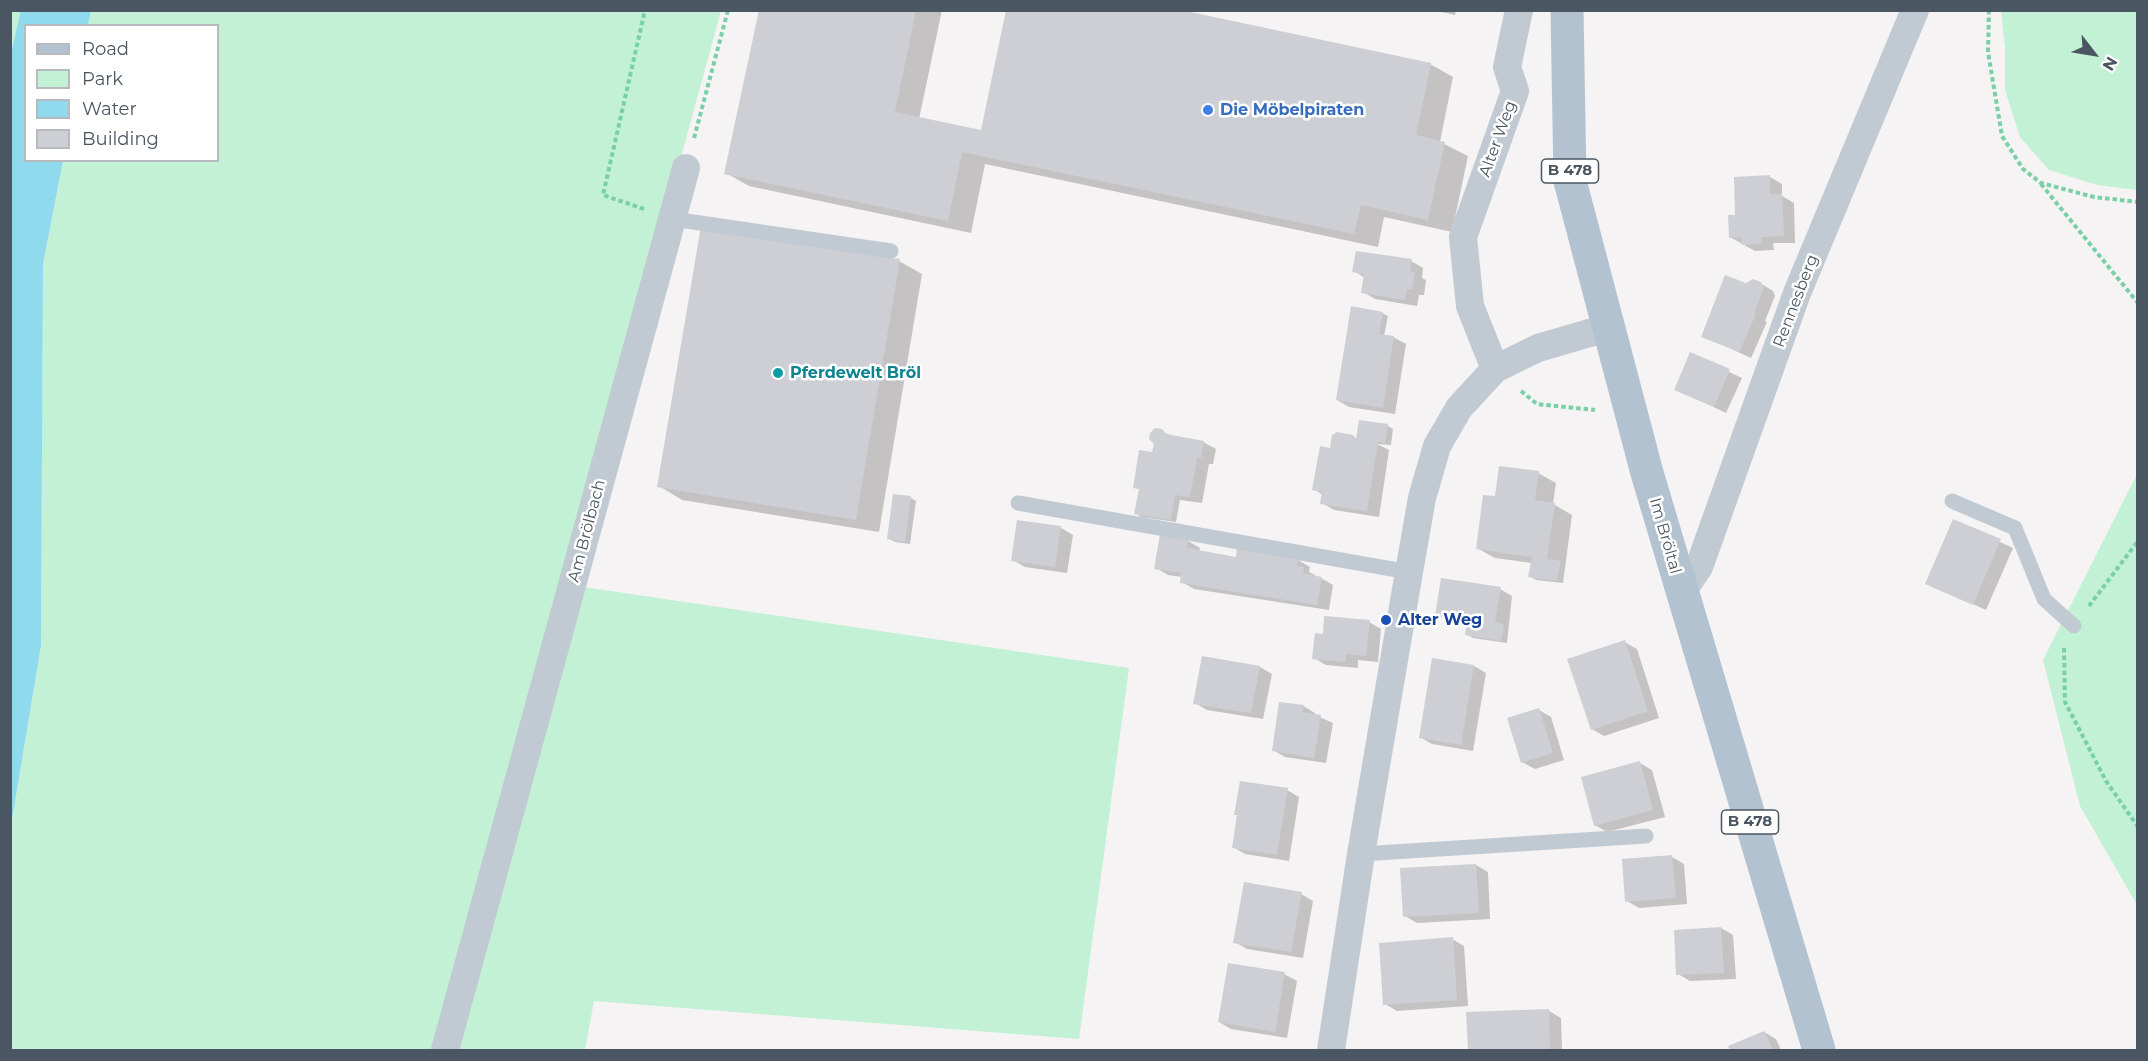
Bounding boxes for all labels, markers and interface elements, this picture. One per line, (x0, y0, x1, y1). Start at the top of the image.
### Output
legend (24, 24, 219, 162)
north arrow (2064, 24, 2124, 84)
text: Road (82, 38, 129, 60)
text: N (2098, 53, 2121, 74)
text: Park (82, 68, 123, 90)
text: Water (82, 98, 137, 120)
street label: Alter Weg (1475, 98, 1521, 180)
place label: Die Möbelpiraten (1220, 100, 1364, 120)
marker: Die Möbelpiraten (1201, 103, 1215, 117)
text: Building (82, 128, 159, 150)
road number: B 478 (1542, 159, 1598, 183)
street label: Rennesberg (1769, 252, 1823, 350)
place label: Pferdewelt Bröl (790, 363, 921, 383)
marker: Pferdewelt Bröl (771, 366, 785, 380)
street label: Am Brölbach (564, 478, 610, 584)
street label: Im Bröltal (1645, 496, 1685, 576)
place label: Alter Weg (1398, 610, 1482, 630)
marker: Alter Weg (1379, 613, 1393, 627)
road number: B 478 (1722, 810, 1778, 834)

